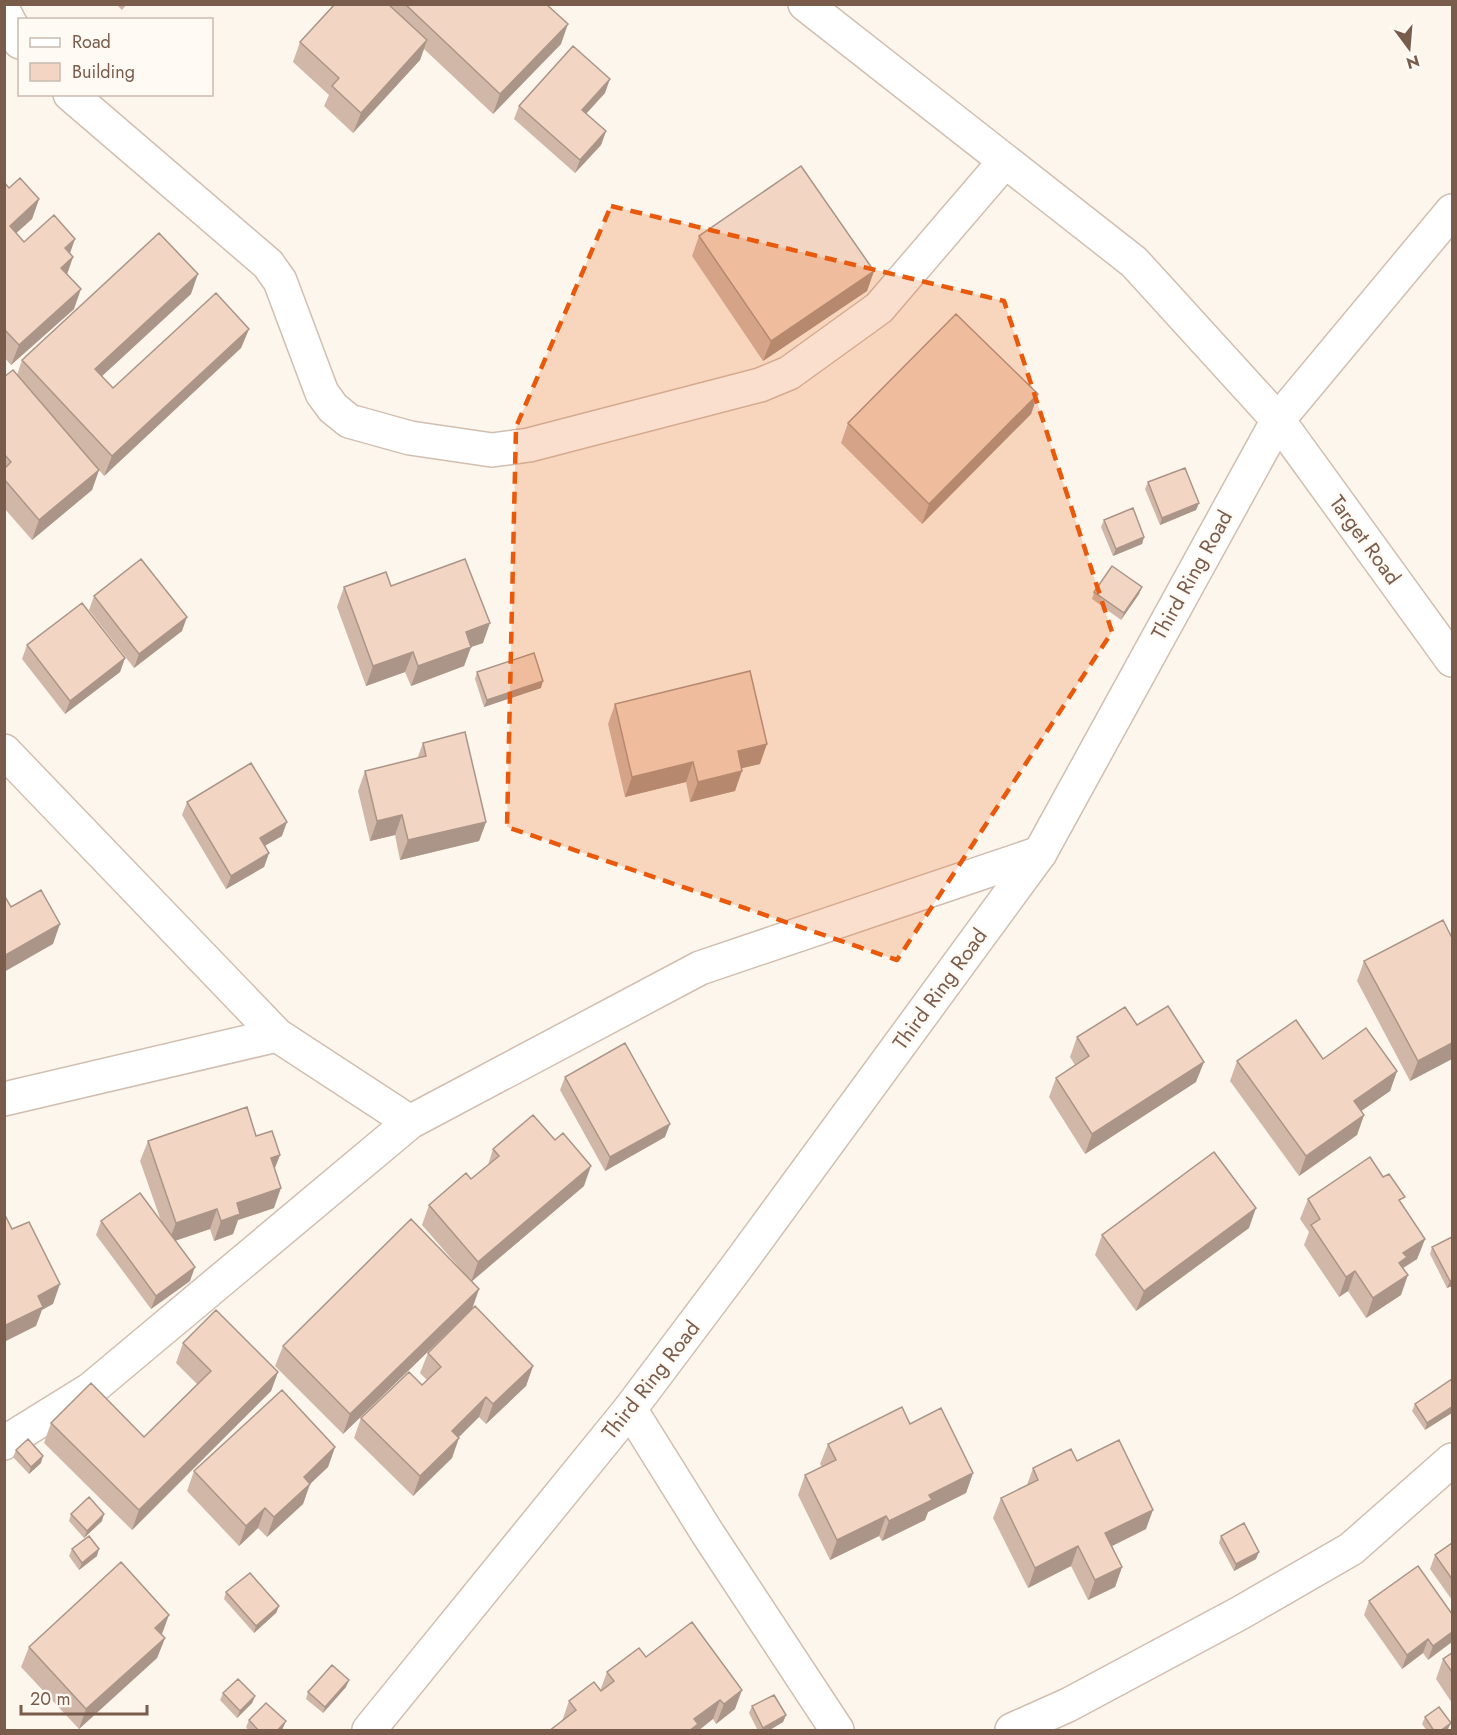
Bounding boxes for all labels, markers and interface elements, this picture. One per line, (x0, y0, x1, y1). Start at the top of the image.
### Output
legend (18, 18, 213, 96)
north arrow (1379, 18, 1439, 78)
text: Road (72, 29, 111, 55)
text: N (1404, 49, 1422, 75)
text: Building (72, 59, 135, 85)
street label: Target Road (1322, 489, 1408, 591)
street label: Third Ring Road (1144, 505, 1240, 645)
street label: Third Ring Road (886, 922, 994, 1056)
street label: Third Ring Road (595, 1314, 707, 1446)
scale bar (21, 1678, 147, 1716)
text: 20 m (30, 1686, 70, 1712)

